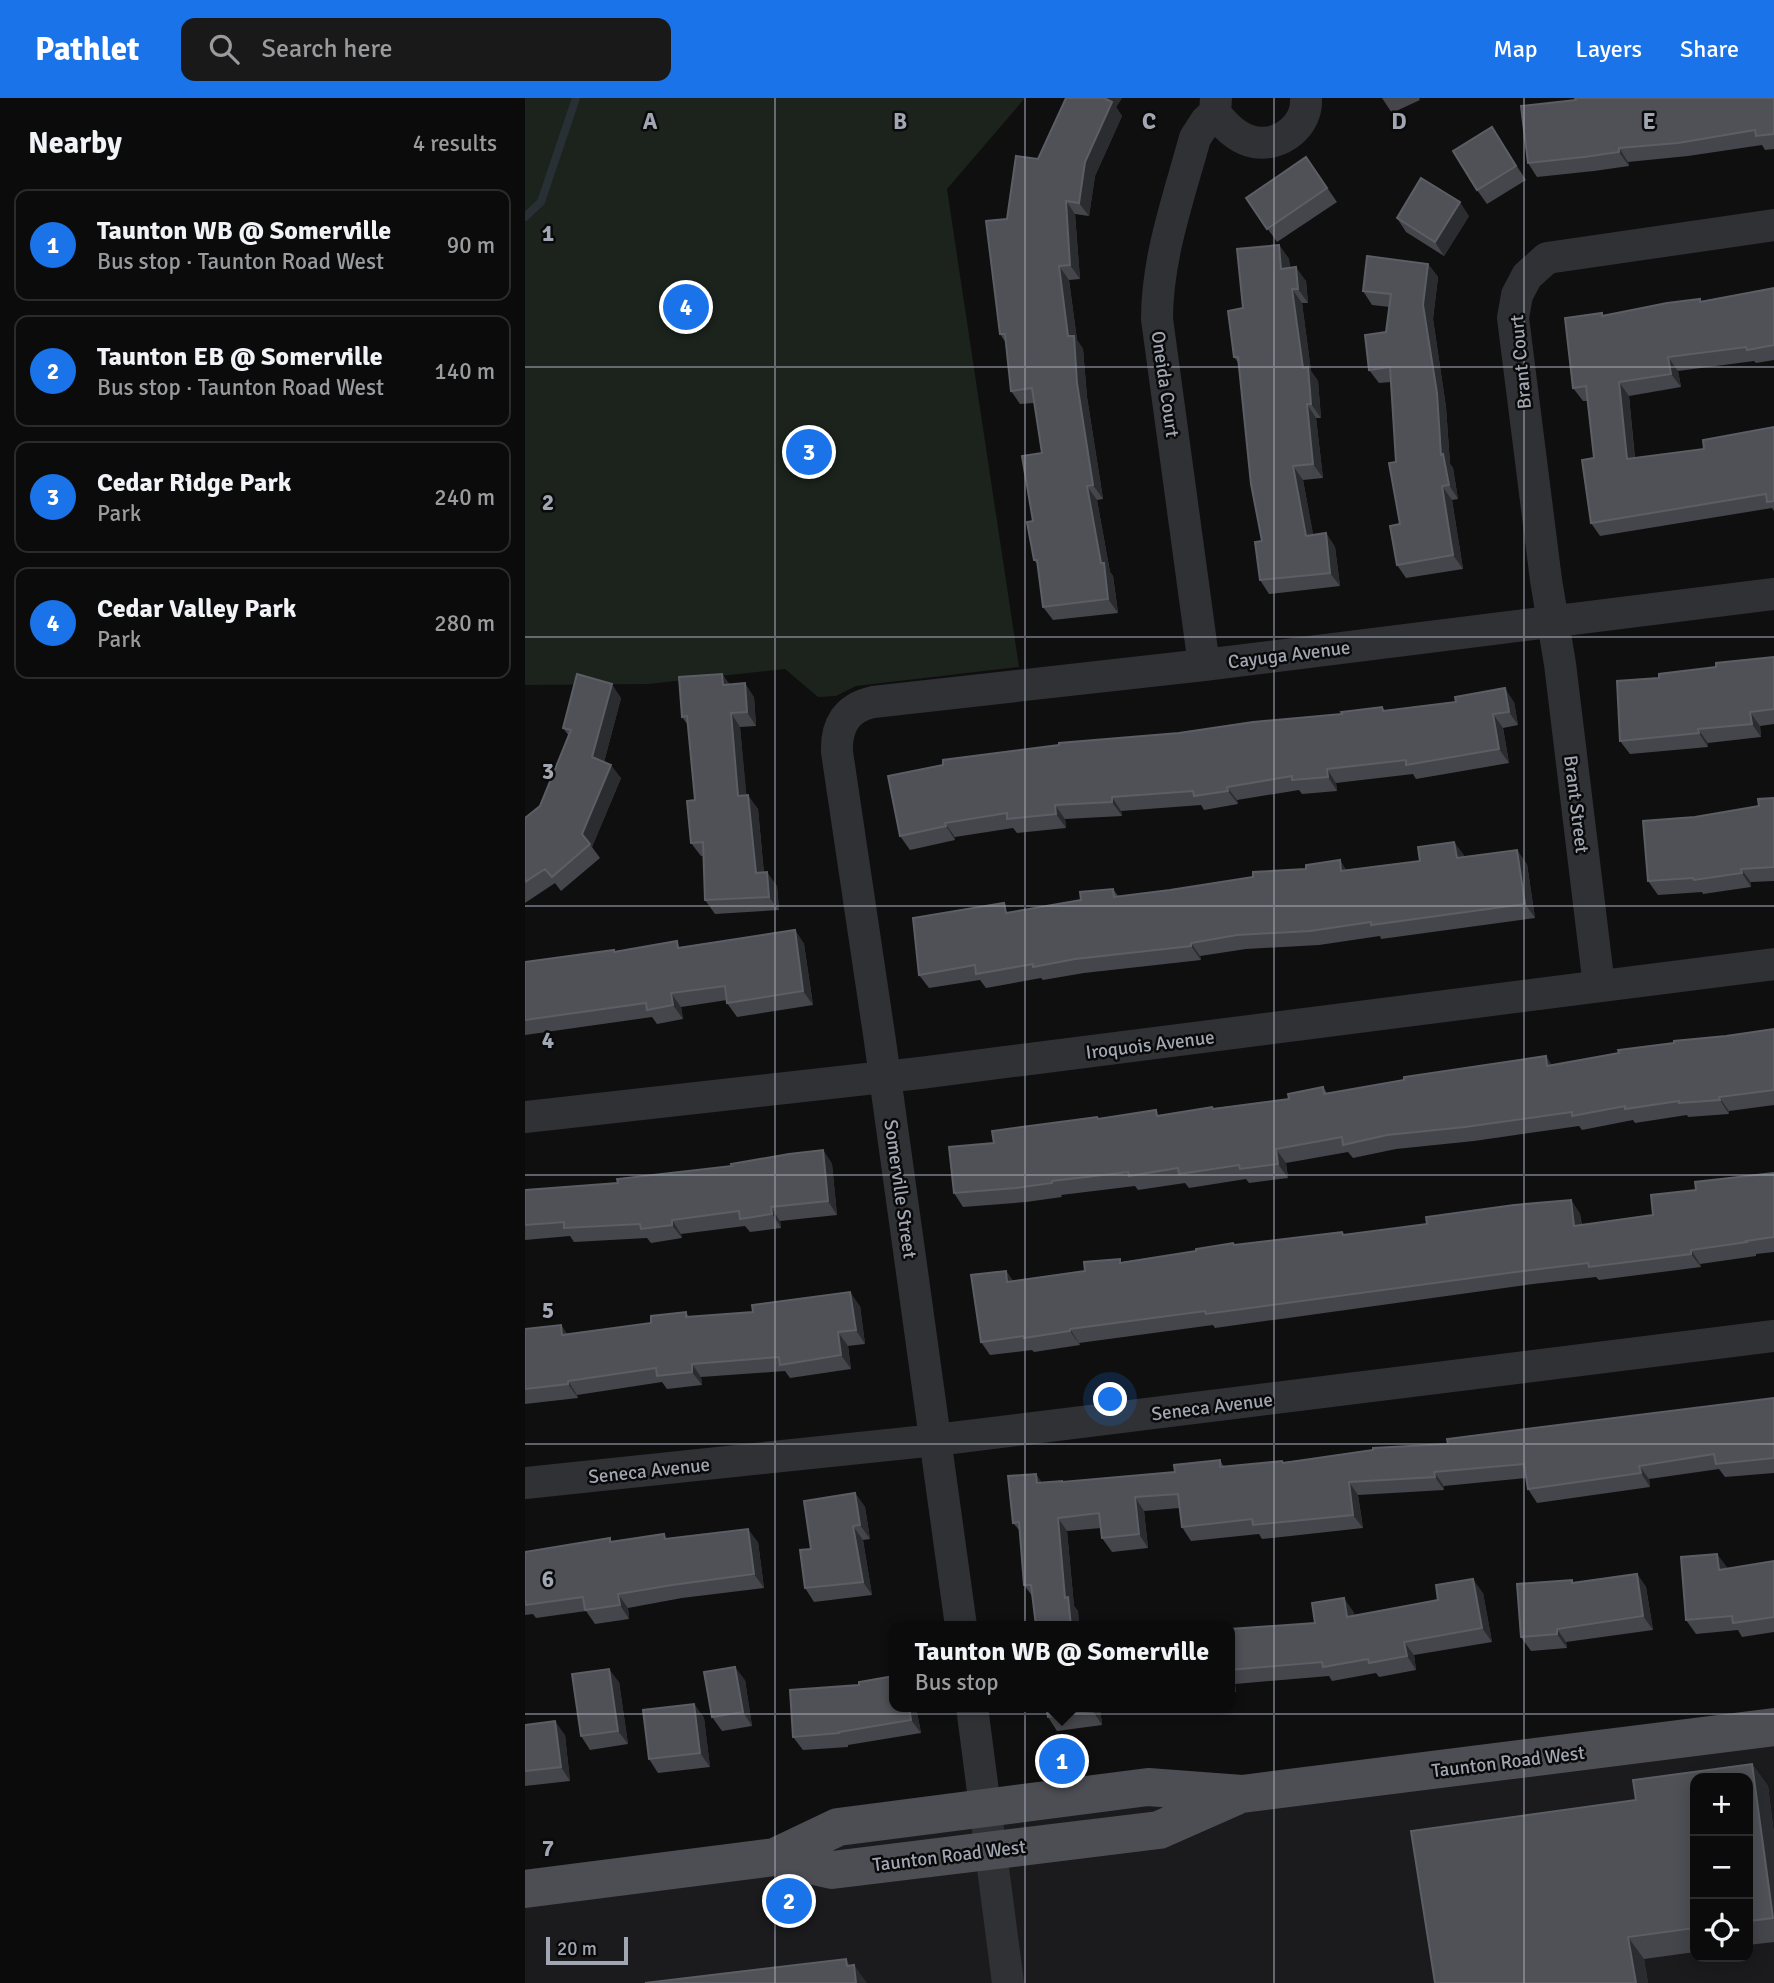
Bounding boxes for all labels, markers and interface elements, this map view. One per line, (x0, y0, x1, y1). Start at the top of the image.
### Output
search box (181, 18, 671, 81)
text: Pathlet (35, 29, 139, 70)
icon: search (205, 30, 243, 68)
text: Search here (261, 33, 393, 65)
text: Map (1493, 34, 1538, 64)
text: Layers (1576, 34, 1642, 64)
text: Share (1680, 34, 1739, 64)
text: A (643, 107, 658, 136)
text: B (893, 107, 907, 136)
text: C (1142, 107, 1156, 136)
text: D (1391, 107, 1407, 136)
text: E (1642, 107, 1656, 136)
text: Nearby (28, 125, 122, 162)
text: 4 results (413, 129, 497, 158)
text: Taunton WB @ Somerville (97, 215, 391, 247)
text: 1 (542, 219, 554, 248)
text: 1 (47, 231, 59, 260)
text: 90 m (447, 231, 495, 260)
text: Bus stop · Taunton Road West (97, 247, 384, 276)
pin: 4 (663, 281, 709, 333)
street label: Brant Court (1505, 313, 1537, 410)
street label: Oneida Court (1146, 329, 1184, 439)
text: Taunton EB @ Somerville (97, 341, 383, 373)
text: 2 (47, 357, 59, 386)
text: 140 m (434, 357, 495, 386)
text: Bus stop · Taunton Road West (97, 373, 384, 402)
pin: 3 (786, 426, 832, 478)
text: Cedar Ridge Park (97, 467, 291, 499)
text: 3 (47, 483, 59, 512)
text: 240 m (434, 483, 495, 512)
text: 2 (542, 488, 554, 517)
text: Park (97, 499, 141, 528)
text: Cedar Valley Park (97, 593, 296, 625)
text: 4 (47, 609, 59, 638)
text: 280 m (434, 609, 495, 638)
text: Park (97, 625, 141, 654)
street label: Cayuga Avenue (1226, 636, 1352, 674)
street label: Brant Street (1558, 754, 1594, 855)
text: 3 (542, 757, 554, 786)
street label: Iroquois Avenue (1084, 1025, 1216, 1065)
text: 4 (542, 1026, 554, 1055)
street label: Somerville Street (878, 1118, 922, 1261)
text: 5 (542, 1296, 554, 1325)
your location (1093, 1382, 1127, 1416)
street label: Seneca Avenue (1150, 1388, 1274, 1426)
street label: Seneca Avenue (587, 1453, 711, 1489)
text: 6 (542, 1565, 554, 1594)
popup (889, 1621, 1235, 1712)
text: Taunton WB @ Somerville (915, 1636, 1209, 1668)
text: Bus stop (915, 1668, 999, 1697)
pin: 1 (1039, 1735, 1085, 1787)
street label: Taunton Road West (1430, 1741, 1586, 1783)
map controls (1690, 1773, 1753, 1962)
button: + (1690, 1773, 1753, 1836)
text: 7 (542, 1834, 554, 1863)
street label: Taunton Road West (871, 1835, 1027, 1877)
button: − (1690, 1836, 1753, 1899)
pin: 2 (766, 1875, 812, 1927)
button: locate (1690, 1899, 1753, 1962)
scale bar (546, 1934, 628, 1966)
text: 20 m (557, 1937, 597, 1961)

